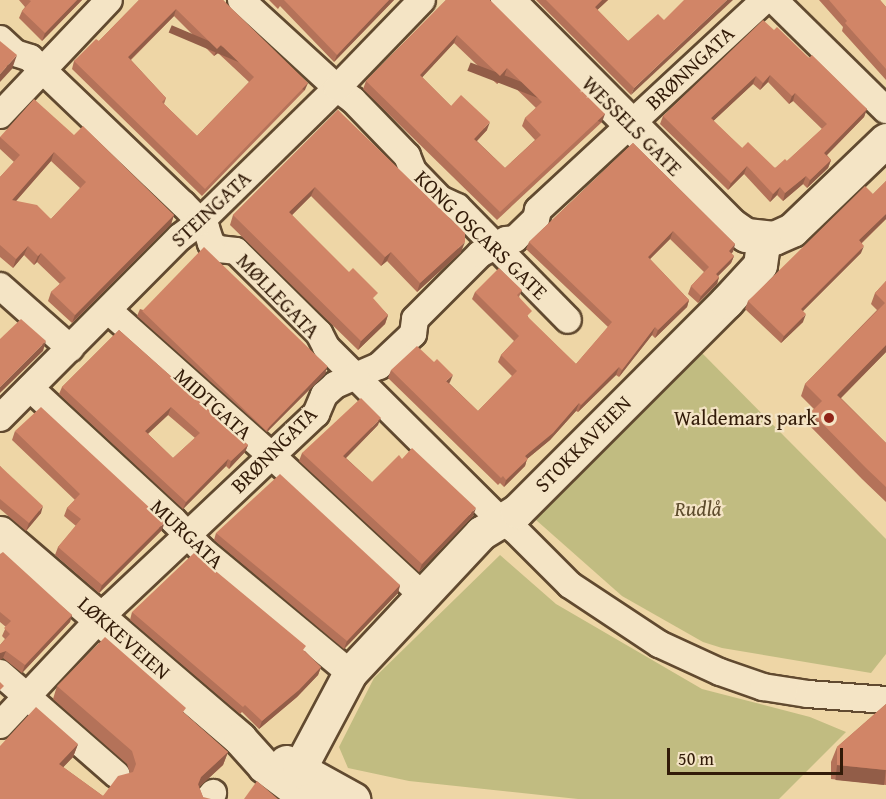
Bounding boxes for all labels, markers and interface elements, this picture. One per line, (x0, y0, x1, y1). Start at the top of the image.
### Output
street label: BRØNNGATA (641, 21, 739, 115)
street label: WESSELS GATE (577, 71, 687, 181)
street label: KONG OSCARS GATE (409, 165, 553, 305)
street label: STEINGATA (166, 166, 256, 252)
street label: MØLLEGATA (231, 248, 325, 344)
street label: MIDTGATA (169, 363, 257, 445)
street label: STOKKAVEIEN (530, 391, 636, 497)
street label: BRØNNGATA (226, 402, 322, 498)
place label: Waldemars park (674, 405, 817, 431)
marker: Waldemars park (822, 411, 836, 425)
street label: MURGATA (145, 494, 229, 574)
park label: Rudlå (675, 496, 721, 522)
street label: LØKKEVEIEN (73, 591, 175, 685)
scale bar (670, 736, 846, 774)
text: 50 m (678, 745, 714, 772)

